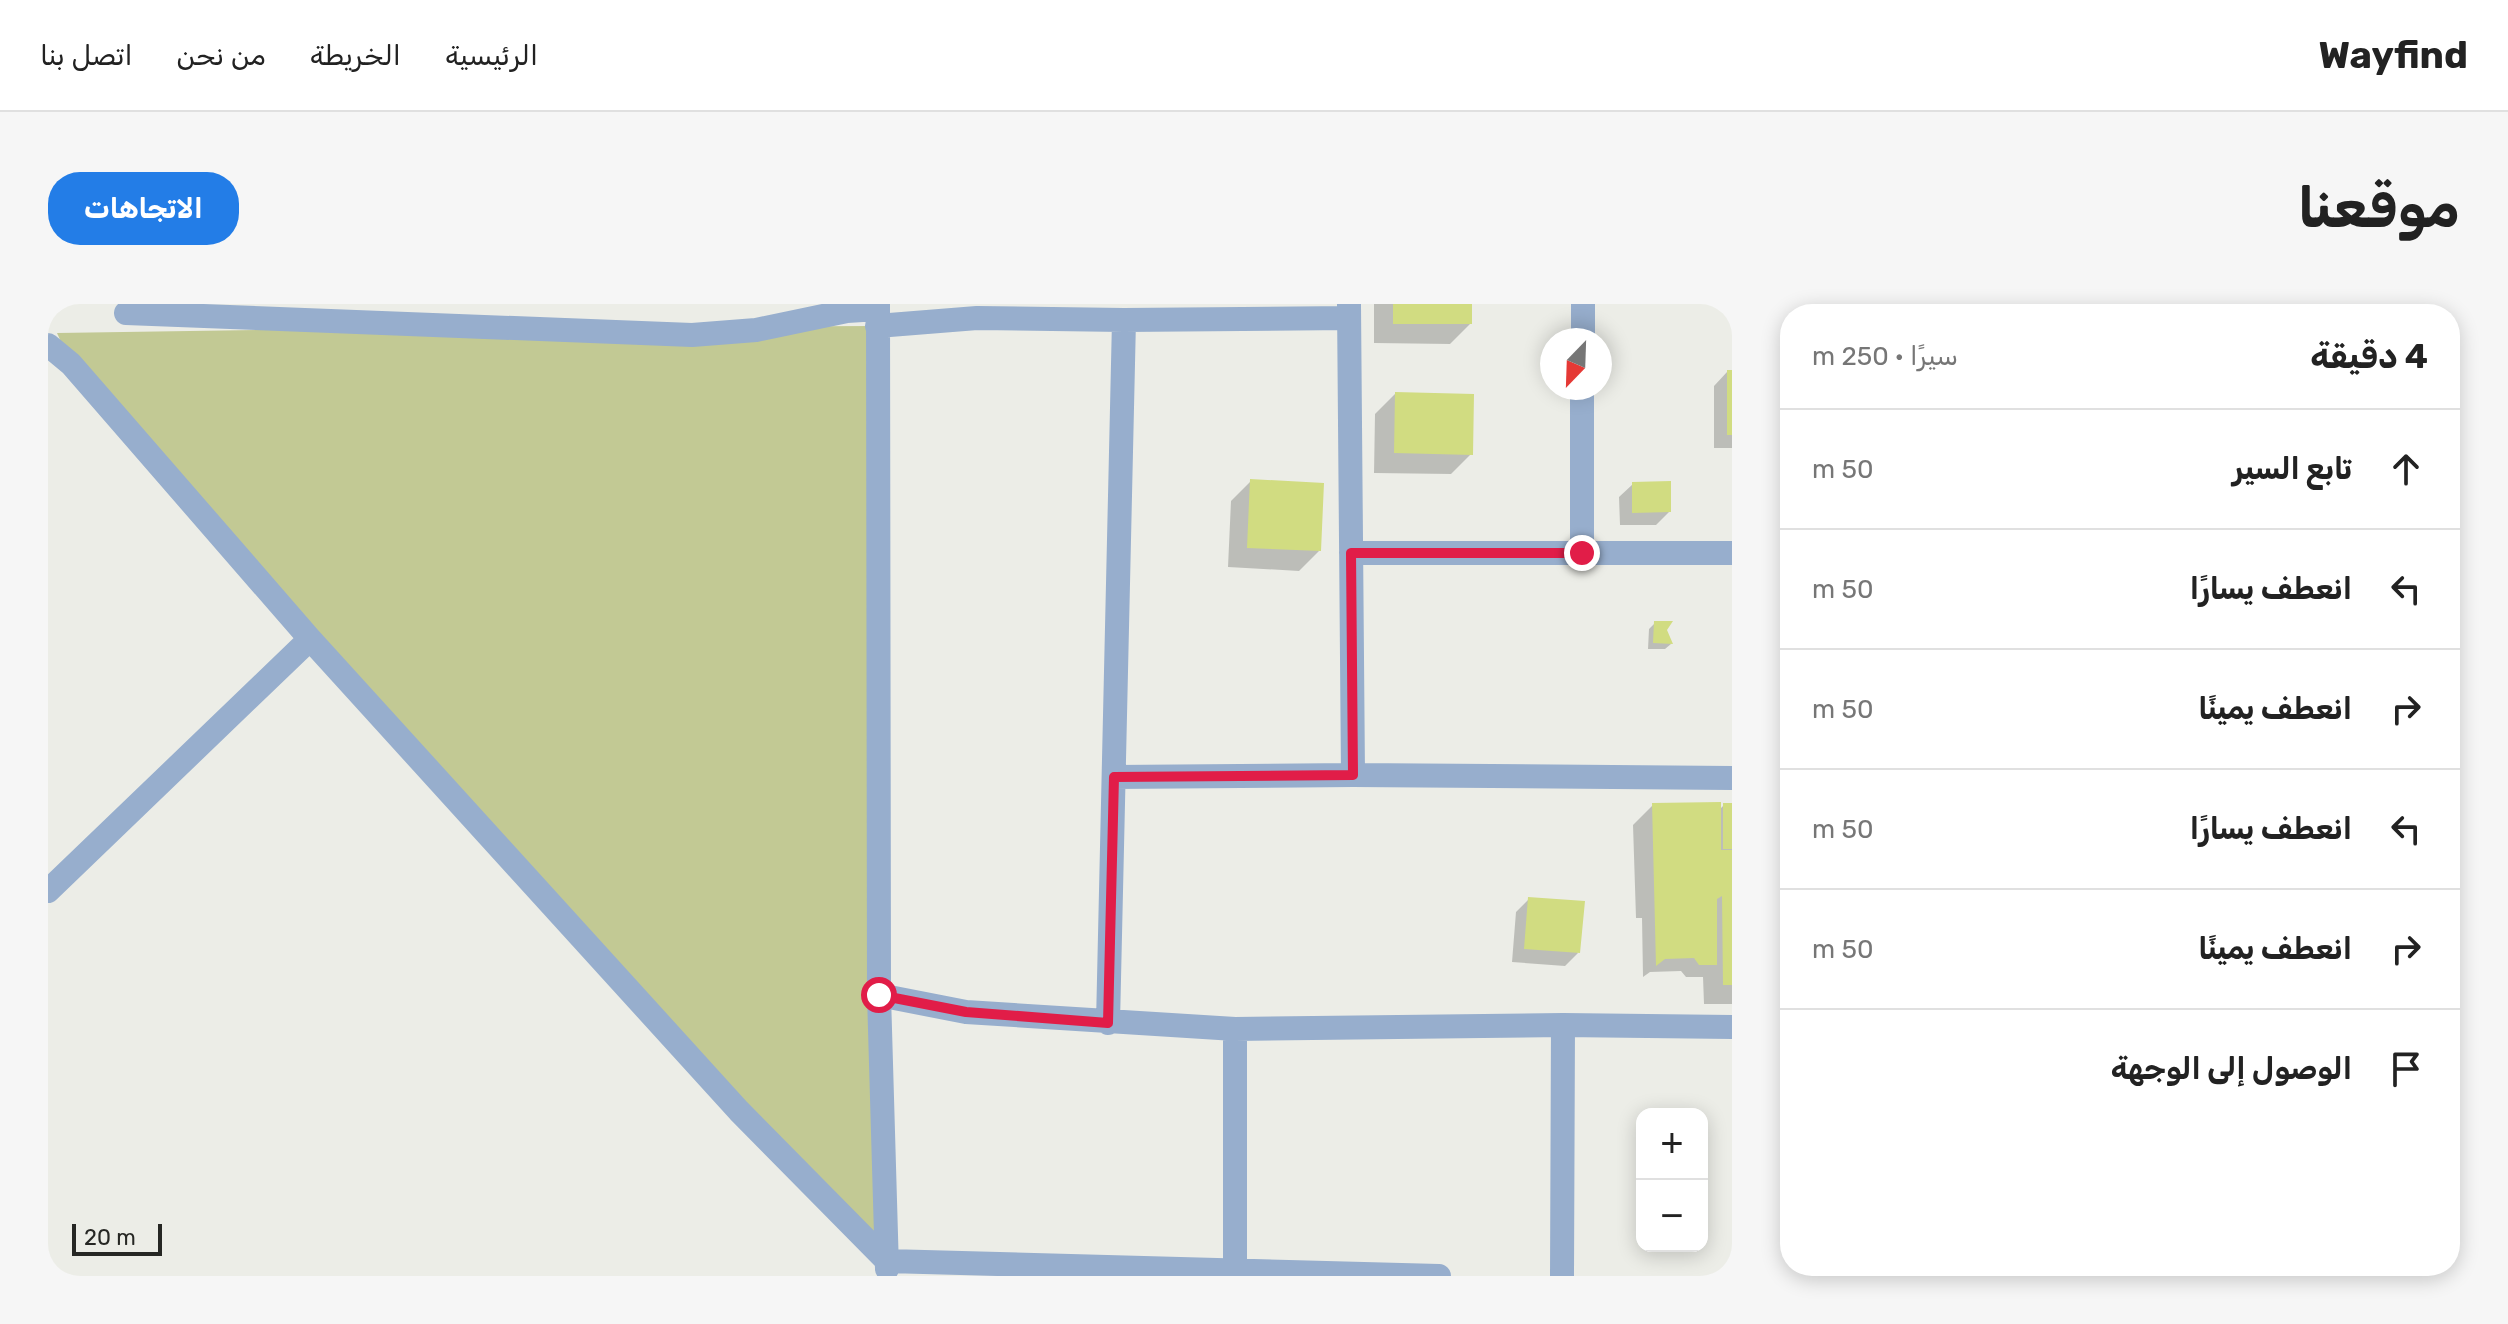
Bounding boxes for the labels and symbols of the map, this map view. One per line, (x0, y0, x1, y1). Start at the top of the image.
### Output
north arrow (1540, 328, 1612, 400)
route end (1564, 535, 1600, 571)
route start (861, 977, 897, 1013)
scale bar (72, 1220, 162, 1256)

